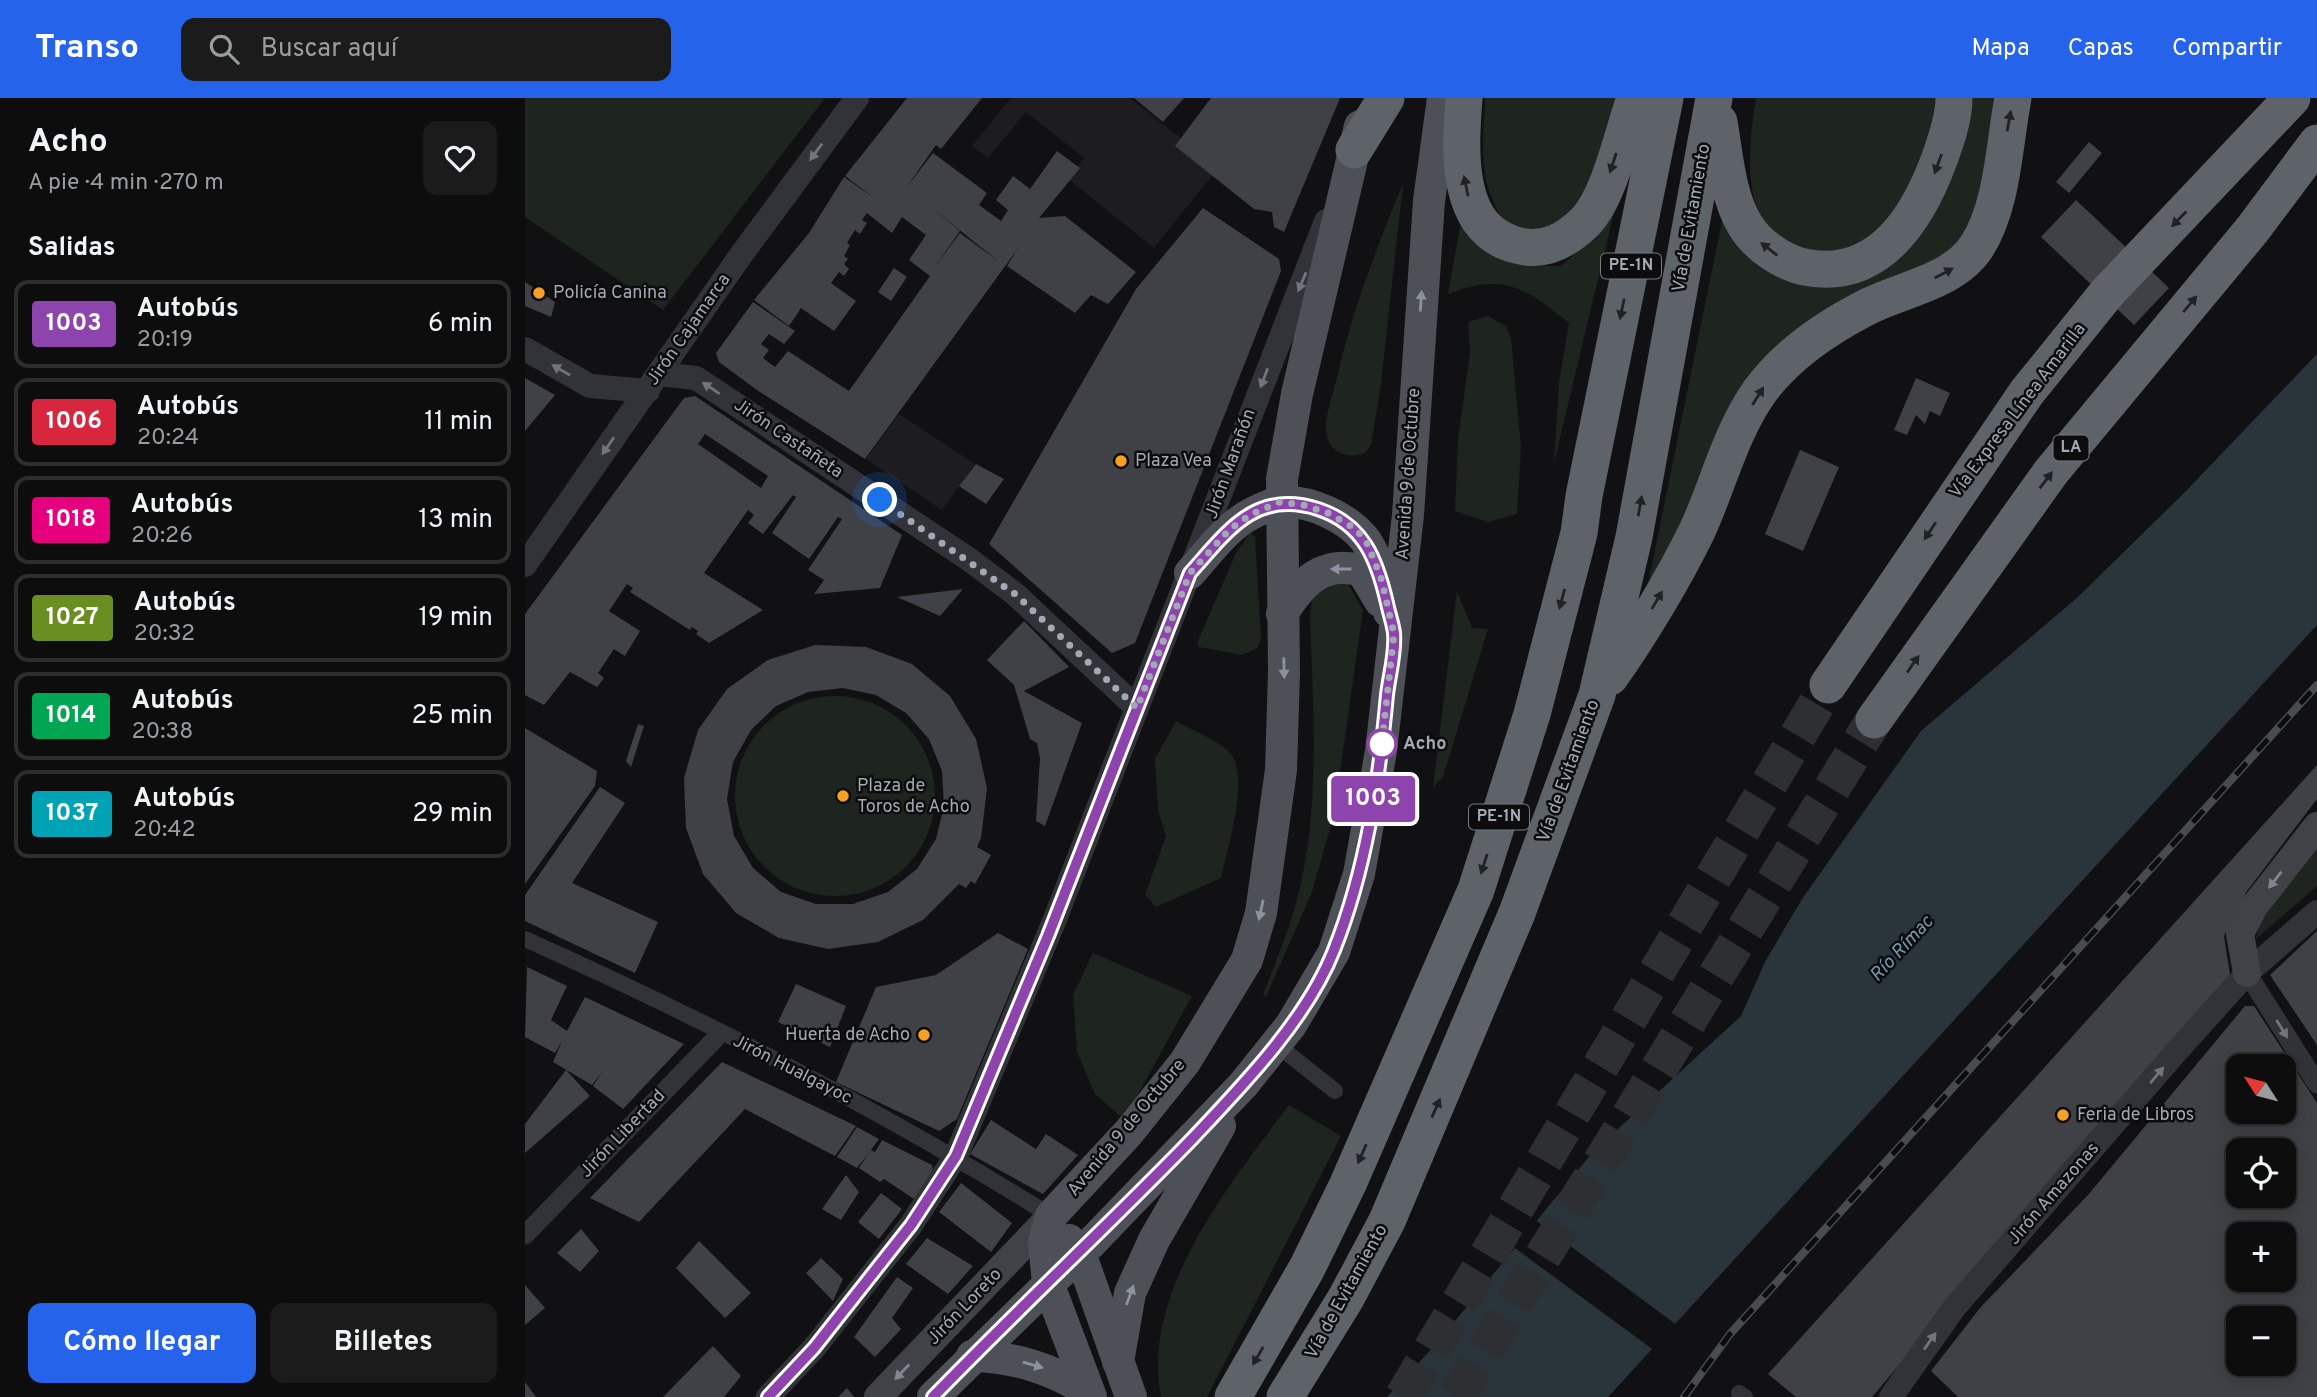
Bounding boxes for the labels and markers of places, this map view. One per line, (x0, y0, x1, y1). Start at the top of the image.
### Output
place label: Policía Canina (553, 282, 667, 305)
marker: Policía Canina (531, 285, 547, 301)
place label: Plaza Vea (1135, 450, 1212, 473)
marker: Plaza Vea (1113, 453, 1129, 469)
marker: Acho (1367, 729, 1397, 759)
place label: Acho (1403, 733, 1446, 756)
place label: Plaza de Toros de Acho (857, 775, 970, 819)
marker: Plaza de Toros de Acho (835, 788, 851, 804)
place label: Huerta de Acho (785, 1024, 910, 1047)
marker: Huerta de Acho (916, 1027, 932, 1043)
place label: Feria de Libros (2077, 1104, 2194, 1127)
marker: Feria de Libros (2055, 1107, 2071, 1123)

